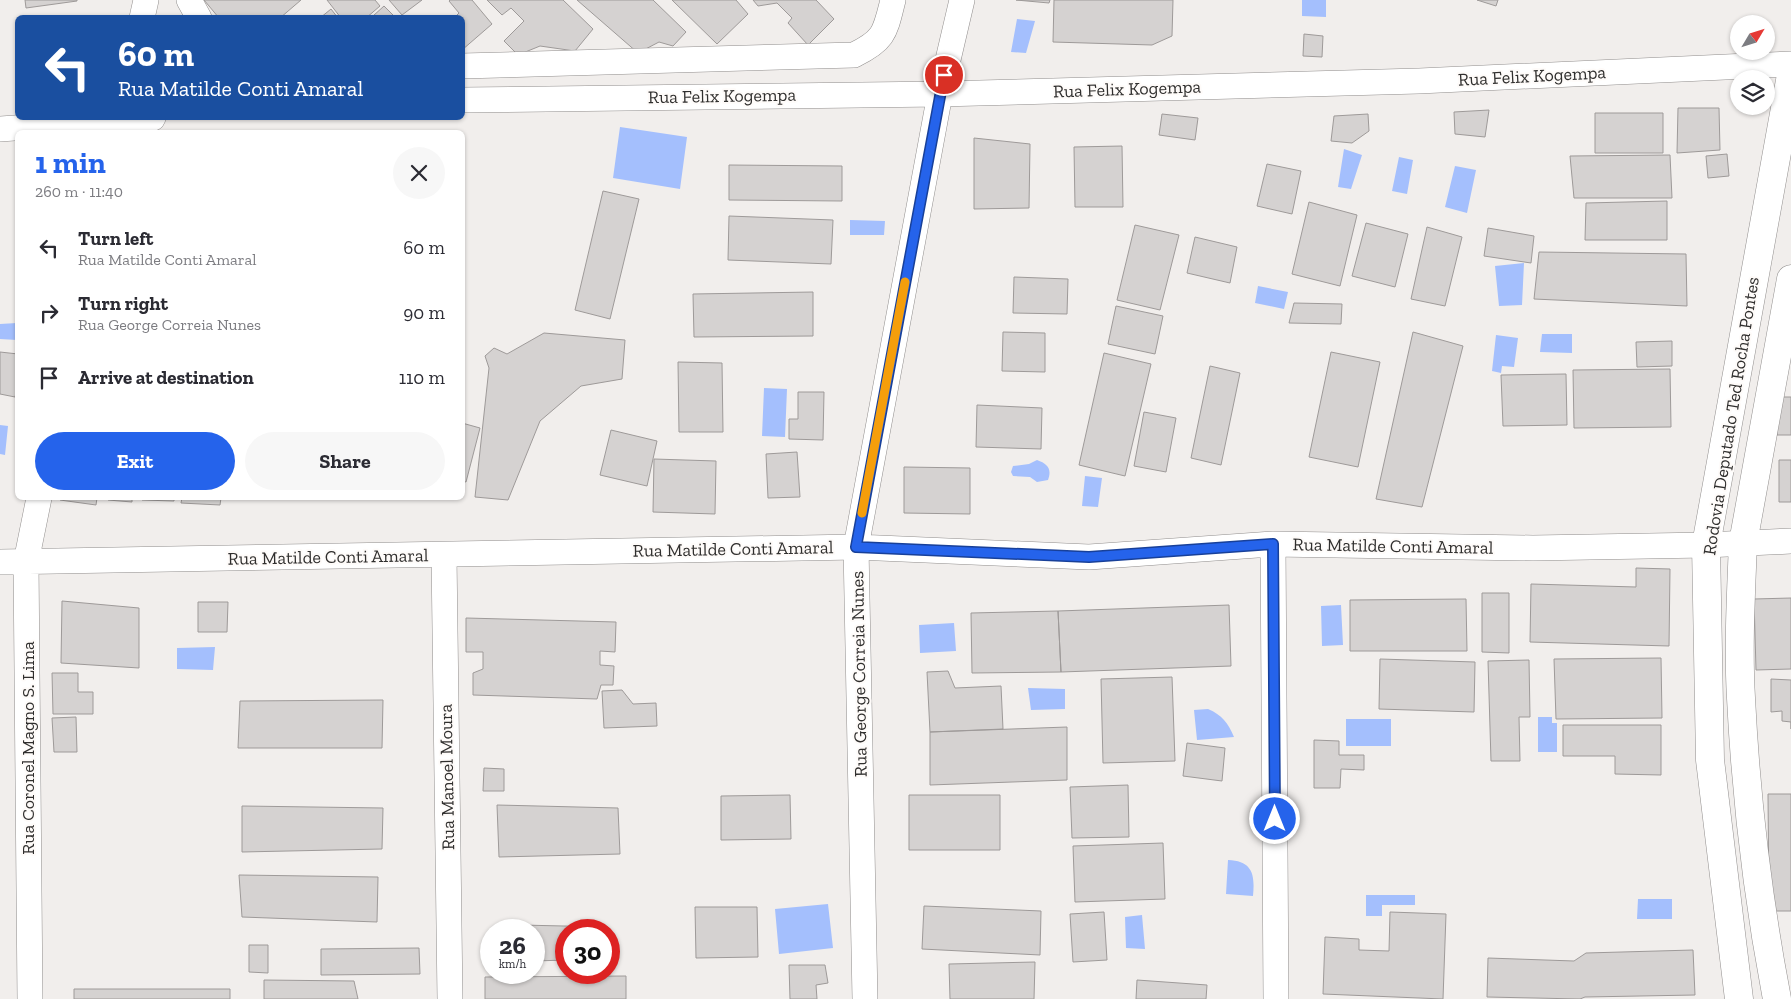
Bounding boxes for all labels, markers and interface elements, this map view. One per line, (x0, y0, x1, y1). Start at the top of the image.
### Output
north arrow (1730, 15, 1775, 60)
map controls (1730, 15, 1775, 115)
text: 60 m (118, 33, 194, 75)
icon: left (35, 35, 100, 100)
pin (923, 54, 965, 96)
icon: arrive (930, 61, 958, 89)
street label: Rua Felix Kogempa (1457, 61, 1607, 91)
button: layers (1730, 70, 1775, 115)
text: Rua Matilde Conti Amaral (118, 75, 363, 102)
street label: Rua Felix Kogempa (1053, 75, 1202, 103)
street label: Rua Felix Kogempa (648, 84, 797, 108)
text: 1 min (35, 145, 106, 181)
button: close (393, 147, 445, 199)
text: 260 m · 11:40 (35, 182, 123, 201)
text: Turn left (78, 227, 153, 250)
icon: left (35, 234, 63, 262)
text: 60 m (403, 236, 445, 259)
text: Rua Matilde Conti Amaral (78, 250, 256, 269)
street label: Rodovia Deputado Ted Rocha Pontes (1698, 275, 1764, 557)
text: Turn right (78, 292, 168, 315)
icon: right (35, 299, 63, 327)
text: 90 m (403, 301, 445, 324)
text: Rua George Correia Nunes (78, 315, 261, 334)
icon: arrive (35, 364, 63, 392)
text: Arrive at destination (78, 366, 254, 389)
text: 110 m (399, 366, 445, 389)
button: Exit (35, 432, 235, 490)
button: Share (245, 432, 445, 490)
street label: Rua Matilde Conti Amaral (1292, 533, 1494, 559)
street label: Rua Matilde Conti Amaral (632, 536, 834, 562)
street label: Rua Matilde Conti Amaral (227, 544, 429, 570)
street label: Rua George Correia Nunes (846, 571, 872, 777)
street label: Rua Coronel Magno S. Lima (17, 641, 39, 855)
street label: Rua Manoel Moura (435, 703, 459, 850)
position arrow (1248, 792, 1300, 844)
speed limit sign: 30 (555, 919, 620, 984)
text: 26 (499, 930, 526, 960)
text: km/h (499, 957, 526, 971)

